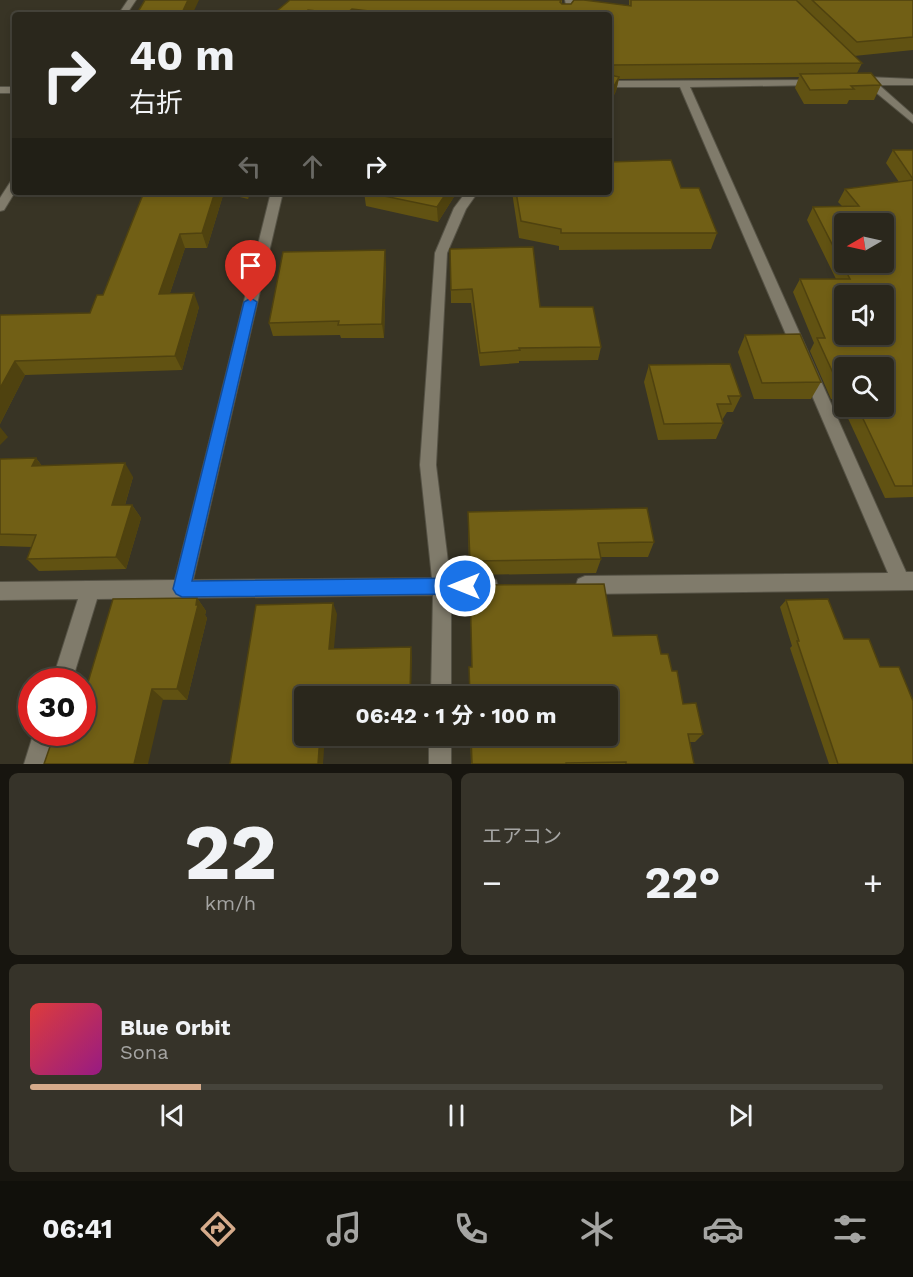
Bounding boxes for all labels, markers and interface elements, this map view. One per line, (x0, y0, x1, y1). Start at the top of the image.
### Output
text: 40 m (129, 31, 235, 80)
icon: right (30, 36, 108, 114)
text: 右折 (129, 87, 183, 119)
icon: left (233, 150, 266, 183)
icon: ahead (296, 150, 329, 183)
icon: right (359, 150, 392, 183)
north arrow (834, 213, 894, 273)
map controls (834, 213, 894, 417)
pin (225, 240, 276, 302)
icon: arrive (234, 249, 267, 282)
button: sound (834, 285, 894, 345)
button: search (834, 357, 894, 417)
position arrow (433, 554, 497, 618)
speed limit sign: 30 (18, 668, 96, 746)
text: 06:42 · 1 分 · 100 m (356, 703, 556, 728)
text: 22 (184, 806, 277, 898)
text: エアコン (482, 824, 562, 848)
text: 22° (645, 856, 720, 909)
text: − (482, 863, 502, 902)
text: + (863, 863, 883, 902)
text: km/h (205, 891, 256, 915)
text: Blue Orbit (120, 1015, 230, 1040)
text: Sona (120, 1040, 169, 1064)
icon: previous (156, 1099, 189, 1132)
icon: pause (440, 1099, 473, 1132)
icon: next (724, 1099, 757, 1132)
icon: directions (197, 1208, 239, 1250)
icon: music (323, 1208, 365, 1250)
icon: phone (450, 1208, 492, 1250)
icon: climate (576, 1208, 618, 1250)
icon: car (702, 1208, 744, 1250)
icon: filters (829, 1208, 871, 1250)
text: 06:41 (42, 1213, 113, 1245)

